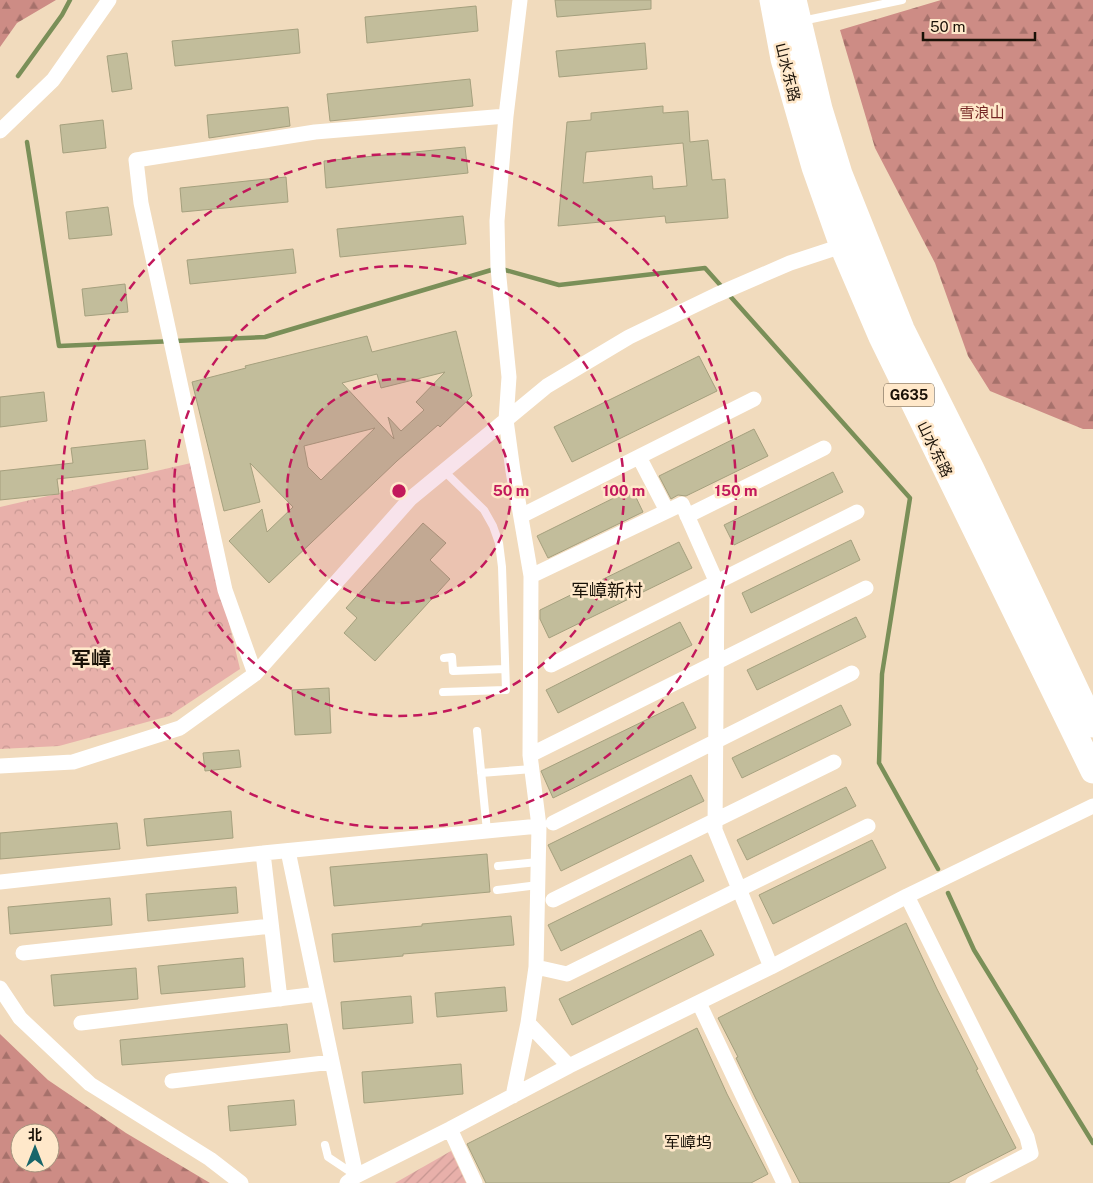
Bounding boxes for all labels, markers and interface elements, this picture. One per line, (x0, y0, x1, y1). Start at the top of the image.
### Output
scale bar (923, 10, 1036, 42)
text: 50 m (930, 18, 965, 35)
street label: 山水东路 (772, 41, 804, 103)
park label: 雪浪山 (959, 104, 1005, 121)
road number: G635 (884, 384, 934, 406)
street label: 山水东路 (914, 418, 956, 480)
centre of rings (390, 482, 408, 500)
text: 50 m (493, 482, 529, 499)
text: 100 m (603, 482, 645, 499)
text: 150 m (714, 482, 758, 499)
district label: 军嶂新村 (571, 580, 643, 601)
district label: 军嶂 (71, 647, 111, 671)
north arrow (10, 1123, 60, 1173)
text: 北 (28, 1127, 42, 1143)
district label: 军嶂坞 (664, 1133, 712, 1152)

